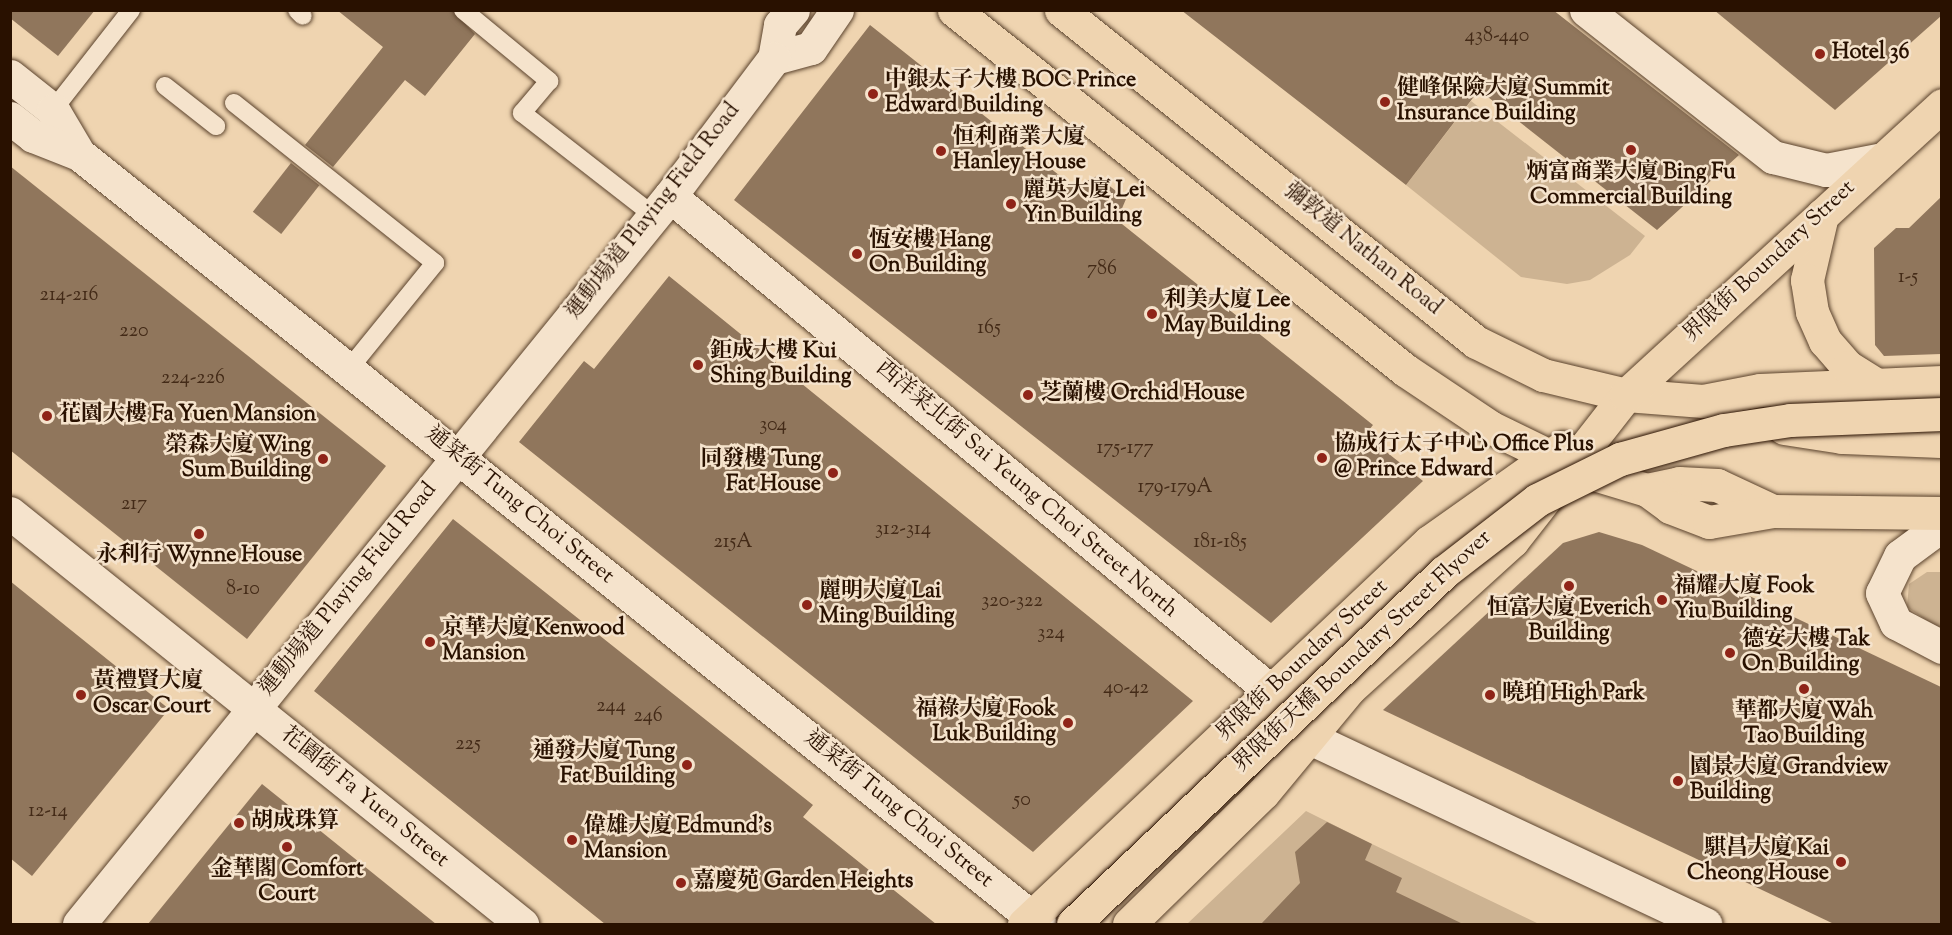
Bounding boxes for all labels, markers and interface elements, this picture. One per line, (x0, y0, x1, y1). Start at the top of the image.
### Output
house number: 438-440 (1465, 24, 1529, 48)
place label: Hotel 36 (1832, 41, 1909, 67)
marker: Hotel 36 (1813, 47, 1827, 61)
place label: 中銀太子大樓 BOC Prince Edward Building (885, 68, 1136, 119)
place label: 健峰保險大廈 Summit Insurance Building (1397, 76, 1610, 128)
marker: 中銀太子大樓 BOC Prince Edward Building (866, 87, 880, 101)
marker: 健峰保險大廈 Summit Insurance Building (1378, 95, 1392, 109)
street label: 運動場道 Playing Field Road (561, 99, 747, 325)
place label: 恒利商業大廈 Hanley House (953, 125, 1086, 176)
marker: 炳富商業大廈 Bing Fu Commercial Building (1624, 143, 1638, 157)
marker: 恒利商業大廈 Hanley House (934, 144, 948, 158)
place label: 炳富商業大廈 Bing Fu Commercial Building (1526, 160, 1736, 212)
street label: 界限街 Boundary Street (1679, 176, 1861, 348)
place label: 麗英大廈 Lei Yin Building (1023, 178, 1145, 230)
street label: 彌敦道 Nathan Road (1278, 178, 1446, 322)
marker: 麗英大廈 Lei Yin Building (1004, 197, 1018, 211)
place label: 恆安樓 Hang On Building (869, 228, 991, 280)
marker: 恆安樓 Hang On Building (850, 247, 864, 261)
house number: 786 (1087, 257, 1117, 281)
house number: 1-5 (1898, 265, 1918, 289)
house number: 214-216 (40, 283, 98, 307)
place label: 利美大廈 Lee May Building (1164, 288, 1291, 340)
marker: 利美大廈 Lee May Building (1145, 307, 1159, 321)
house number: 165 (977, 316, 1001, 340)
house number: 220 (119, 319, 149, 343)
place label: 鉅成大樓 Kui Shing Building (710, 339, 851, 390)
street label: 西洋菜北街 Sai Yeung Choi Street North (870, 356, 1182, 624)
marker: 鉅成大樓 Kui Shing Building (691, 358, 705, 372)
house number: 224-226 (161, 366, 225, 390)
place label: 芝蘭樓 Orchid House (1040, 382, 1245, 408)
marker: 芝蘭樓 Orchid House (1021, 388, 1035, 402)
place label: 花園大樓 Fa Yuen Mansion (59, 403, 316, 429)
marker: 花園大樓 Fa Yuen Mansion (40, 409, 54, 423)
house number: 304 (759, 413, 787, 437)
street label: 通菜街 Tung Choi Street (419, 422, 619, 590)
place label: 協成行太子中心 Office Plus @ Prince Edward (1334, 432, 1594, 484)
place label: 榮森大廈 Wing Sum Building (165, 433, 311, 484)
house number: 175-177 (1096, 436, 1154, 460)
place label: 同發樓 Tung Fat House (701, 447, 821, 499)
marker: 協成行太子中心 Office Plus @ Prince Edward (1315, 451, 1329, 465)
marker: 榮森大廈 Wing Sum Building (316, 452, 330, 466)
marker: 同發樓 Tung Fat House (826, 466, 840, 480)
house number: 179-179A (1137, 475, 1213, 499)
street label: 運動場道 Playing Field Road (255, 478, 443, 702)
house number: 217 (121, 492, 147, 516)
house number: 312-314 (875, 517, 931, 541)
street label: 界限街天橋 Boundary Street Flyover (1229, 525, 1497, 779)
marker: 永利行 Wynne House (192, 527, 206, 541)
house number: 215A (713, 530, 753, 554)
house number: 181-185 (1193, 530, 1247, 554)
place label: 永利行 Wynne House (96, 544, 302, 570)
place label: 福耀大廈 Fook Yiu Building (1674, 574, 1814, 626)
street label: 界限街 Boundary Street (1212, 575, 1394, 747)
house number: 8-10 (226, 577, 260, 601)
place label: 麗明大廈 Lai Ming Building (819, 579, 955, 630)
marker: 恒富大廈 Everich Building (1562, 579, 1576, 593)
house number: 320-322 (981, 589, 1043, 613)
marker: 福耀大廈 Fook Yiu Building (1655, 593, 1669, 607)
place label: 恒富大廈 Everich Building (1487, 596, 1651, 648)
marker: 麗明大廈 Lai Ming Building (800, 598, 814, 612)
place label: 京華大廈 Kenwood Mansion (442, 616, 625, 668)
house number: 324 (1037, 621, 1065, 645)
place label: 德安大樓 Tak On Building (1742, 627, 1870, 678)
marker: 京華大廈 Kenwood Mansion (423, 635, 437, 649)
marker: 德安大樓 Tak On Building (1723, 646, 1737, 660)
place label: 黃禮賢大廈 Oscar Court (93, 669, 211, 720)
house number: 40-42 (1103, 676, 1149, 700)
place label: 曉珀 High Park (1502, 682, 1645, 708)
marker: 華都大廈 Wah Tao Building (1797, 682, 1811, 696)
marker: 黃禮賢大廈 Oscar Court (74, 688, 88, 702)
marker: 曉珀 High Park (1483, 688, 1497, 702)
house number: 244 (596, 694, 626, 718)
place label: 福祿大廈 Fook Luk Building (916, 697, 1056, 748)
place label: 華都大廈 Wah Tao Building (1735, 699, 1873, 750)
house number: 246 (633, 704, 663, 728)
marker: 福祿大廈 Fook Luk Building (1061, 716, 1075, 730)
street label: 花園街 Fa Yuen Street (274, 722, 454, 874)
street label: 通菜街 Tung Choi Street (798, 726, 998, 894)
house number: 225 (455, 732, 481, 756)
place label: 通發大廈 Tung Fat Building (533, 739, 675, 790)
place label: 園景大廈 Grandview Building (1690, 755, 1888, 806)
marker: 通發大廈 Tung Fat Building (680, 758, 694, 772)
marker: 園景大廈 Grandview Building (1671, 774, 1685, 788)
house number: 50 (1013, 788, 1031, 812)
house number: 12-14 (28, 799, 68, 823)
place label: 胡成珠算 (251, 810, 339, 836)
place label: 偉雄大廈 Edmund's Mansion (584, 814, 772, 866)
marker: 胡成珠算 (232, 816, 246, 830)
marker: 偉雄大廈 Edmund's Mansion (565, 833, 579, 847)
place label: 騏昌大廈 Kai Cheong House (1687, 836, 1829, 888)
marker: 金華閣 Comfort Court (280, 840, 294, 854)
marker: 騏昌大廈 Kai Cheong House (1834, 855, 1848, 869)
place label: 金華閣 Comfort Court (211, 857, 363, 908)
place label: 嘉慶苑 Garden Heights (693, 870, 913, 896)
marker: 嘉慶苑 Garden Heights (674, 876, 688, 890)

